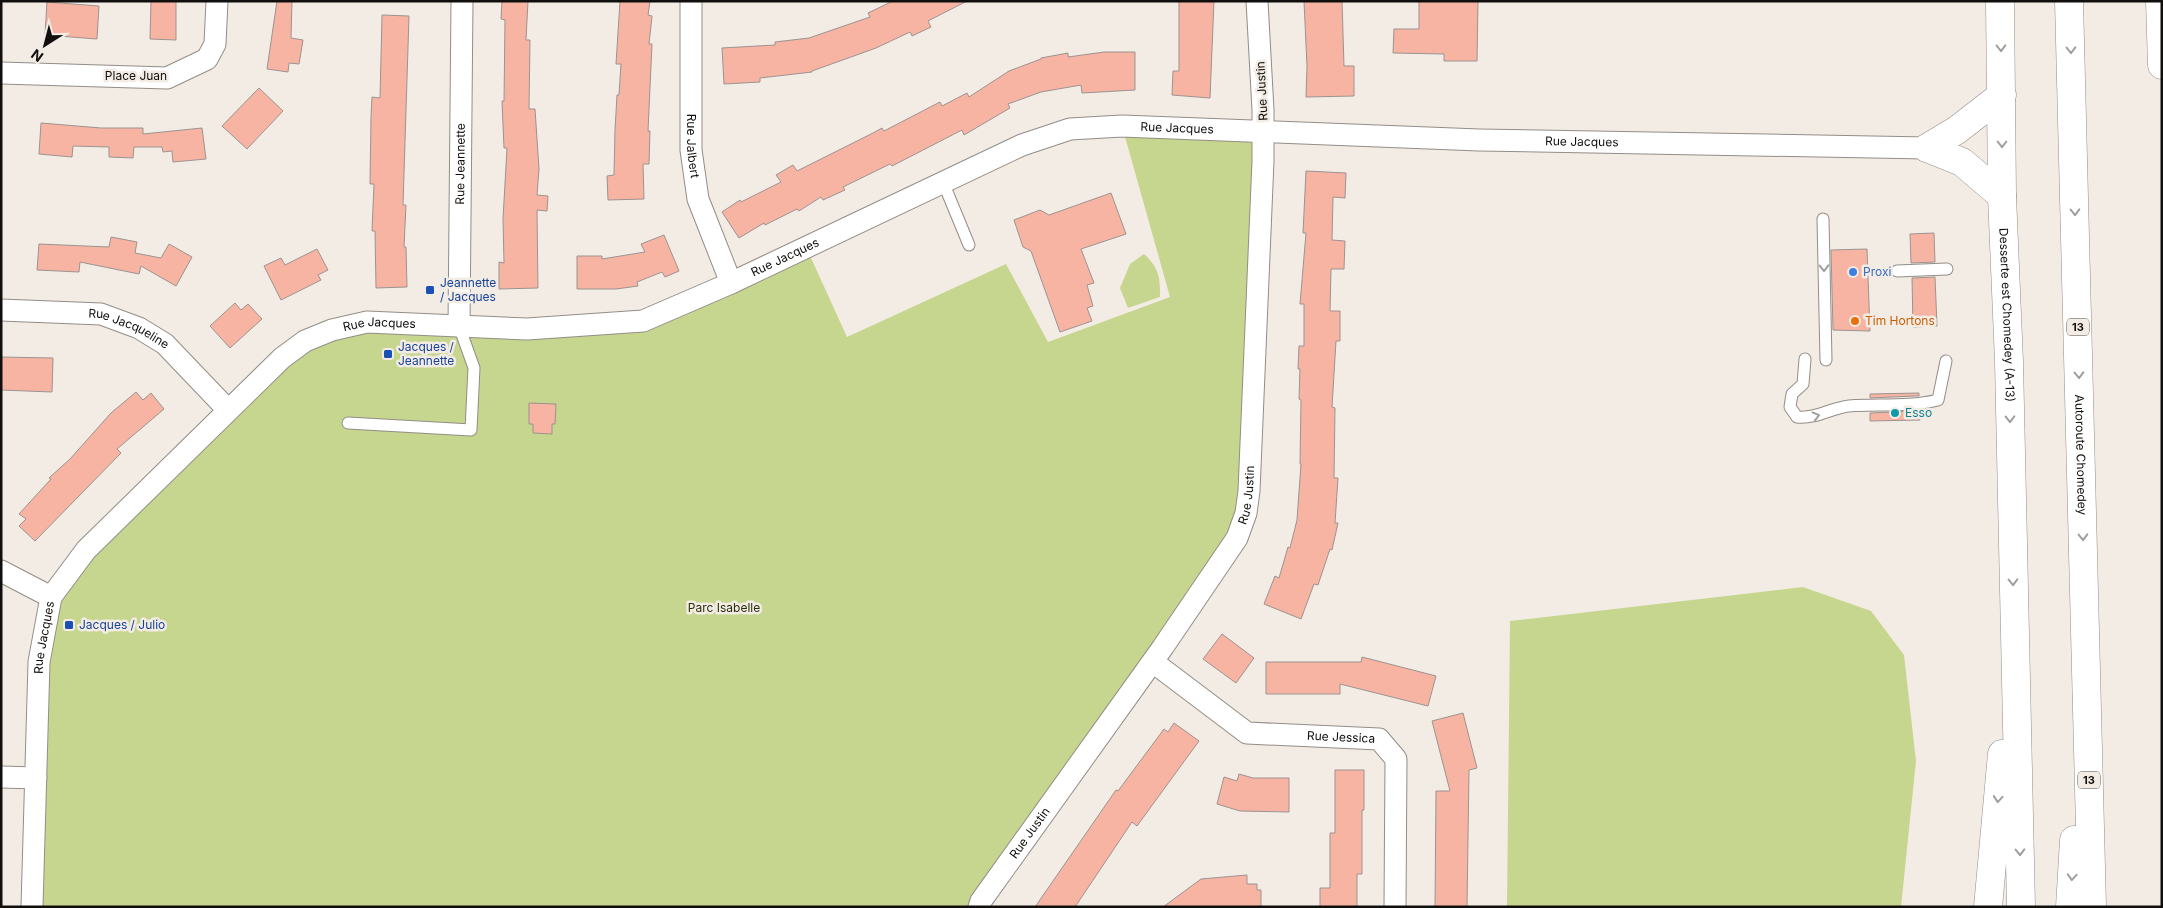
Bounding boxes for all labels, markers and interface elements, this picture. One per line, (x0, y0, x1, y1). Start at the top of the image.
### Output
north arrow (20, 20, 70, 70)
one-way arrow (1996, 45, 2006, 53)
text: N (28, 46, 46, 66)
one-way arrow (2065, 46, 2076, 54)
street label: Rue Justin (1252, 61, 1271, 121)
street label: Place Juan (105, 68, 167, 83)
street label: Rue Jalbert (684, 114, 703, 179)
street label: Rue Jacques (1140, 119, 1214, 137)
street label: Rue Jeannette (452, 123, 468, 205)
street label: Rue Jacques (1545, 133, 1619, 149)
one-way arrow (1997, 140, 2007, 148)
one-way arrow (2070, 209, 2080, 217)
street label: Desserte est Chomedey (A-13) (1996, 227, 2018, 402)
street label: Rue Jacques (748, 234, 821, 279)
one-way arrow (1819, 264, 1829, 272)
place label: Proxi (1863, 264, 1891, 279)
marker: Proxi (1847, 266, 1859, 278)
place label: Jeannette / Jacques (440, 275, 496, 304)
marker: Jeannette / Jacques (424, 284, 436, 296)
street label: Rue Jacqueline (88, 306, 172, 352)
place label: Tim Hortons (1865, 313, 1935, 328)
street label: Rue Jacques (341, 314, 416, 334)
marker: Tim Hortons (1849, 315, 1861, 327)
road number: 13 (2067, 318, 2089, 336)
place label: Jacques / Jeannette (398, 339, 455, 368)
marker: Jacques / Jeannette (382, 348, 394, 360)
one-way arrow (2074, 372, 2084, 379)
street label: Autoroute Chomedey (2072, 394, 2090, 516)
place label: Esso (1905, 405, 1932, 420)
marker: Esso (1889, 407, 1901, 419)
one-way arrow (1811, 411, 1819, 421)
one-way arrow (2005, 416, 2015, 424)
street label: Rue Justin (1234, 465, 1257, 527)
one-way arrow (2078, 534, 2088, 542)
one-way arrow (2008, 578, 2019, 586)
street label: Rue Jacques (31, 600, 57, 674)
park label: Parc Isabelle (688, 600, 760, 615)
place label: Jacques / Julio (79, 617, 165, 632)
marker: Jacques / Julio (63, 619, 75, 631)
street label: Rue Jessica (1307, 728, 1376, 746)
road number: 13 (2078, 772, 2100, 788)
one-way arrow (1993, 795, 2004, 803)
street label: Rue Justin (1006, 804, 1053, 861)
one-way arrow (2015, 848, 2025, 856)
one-way arrow (2066, 873, 2077, 881)

